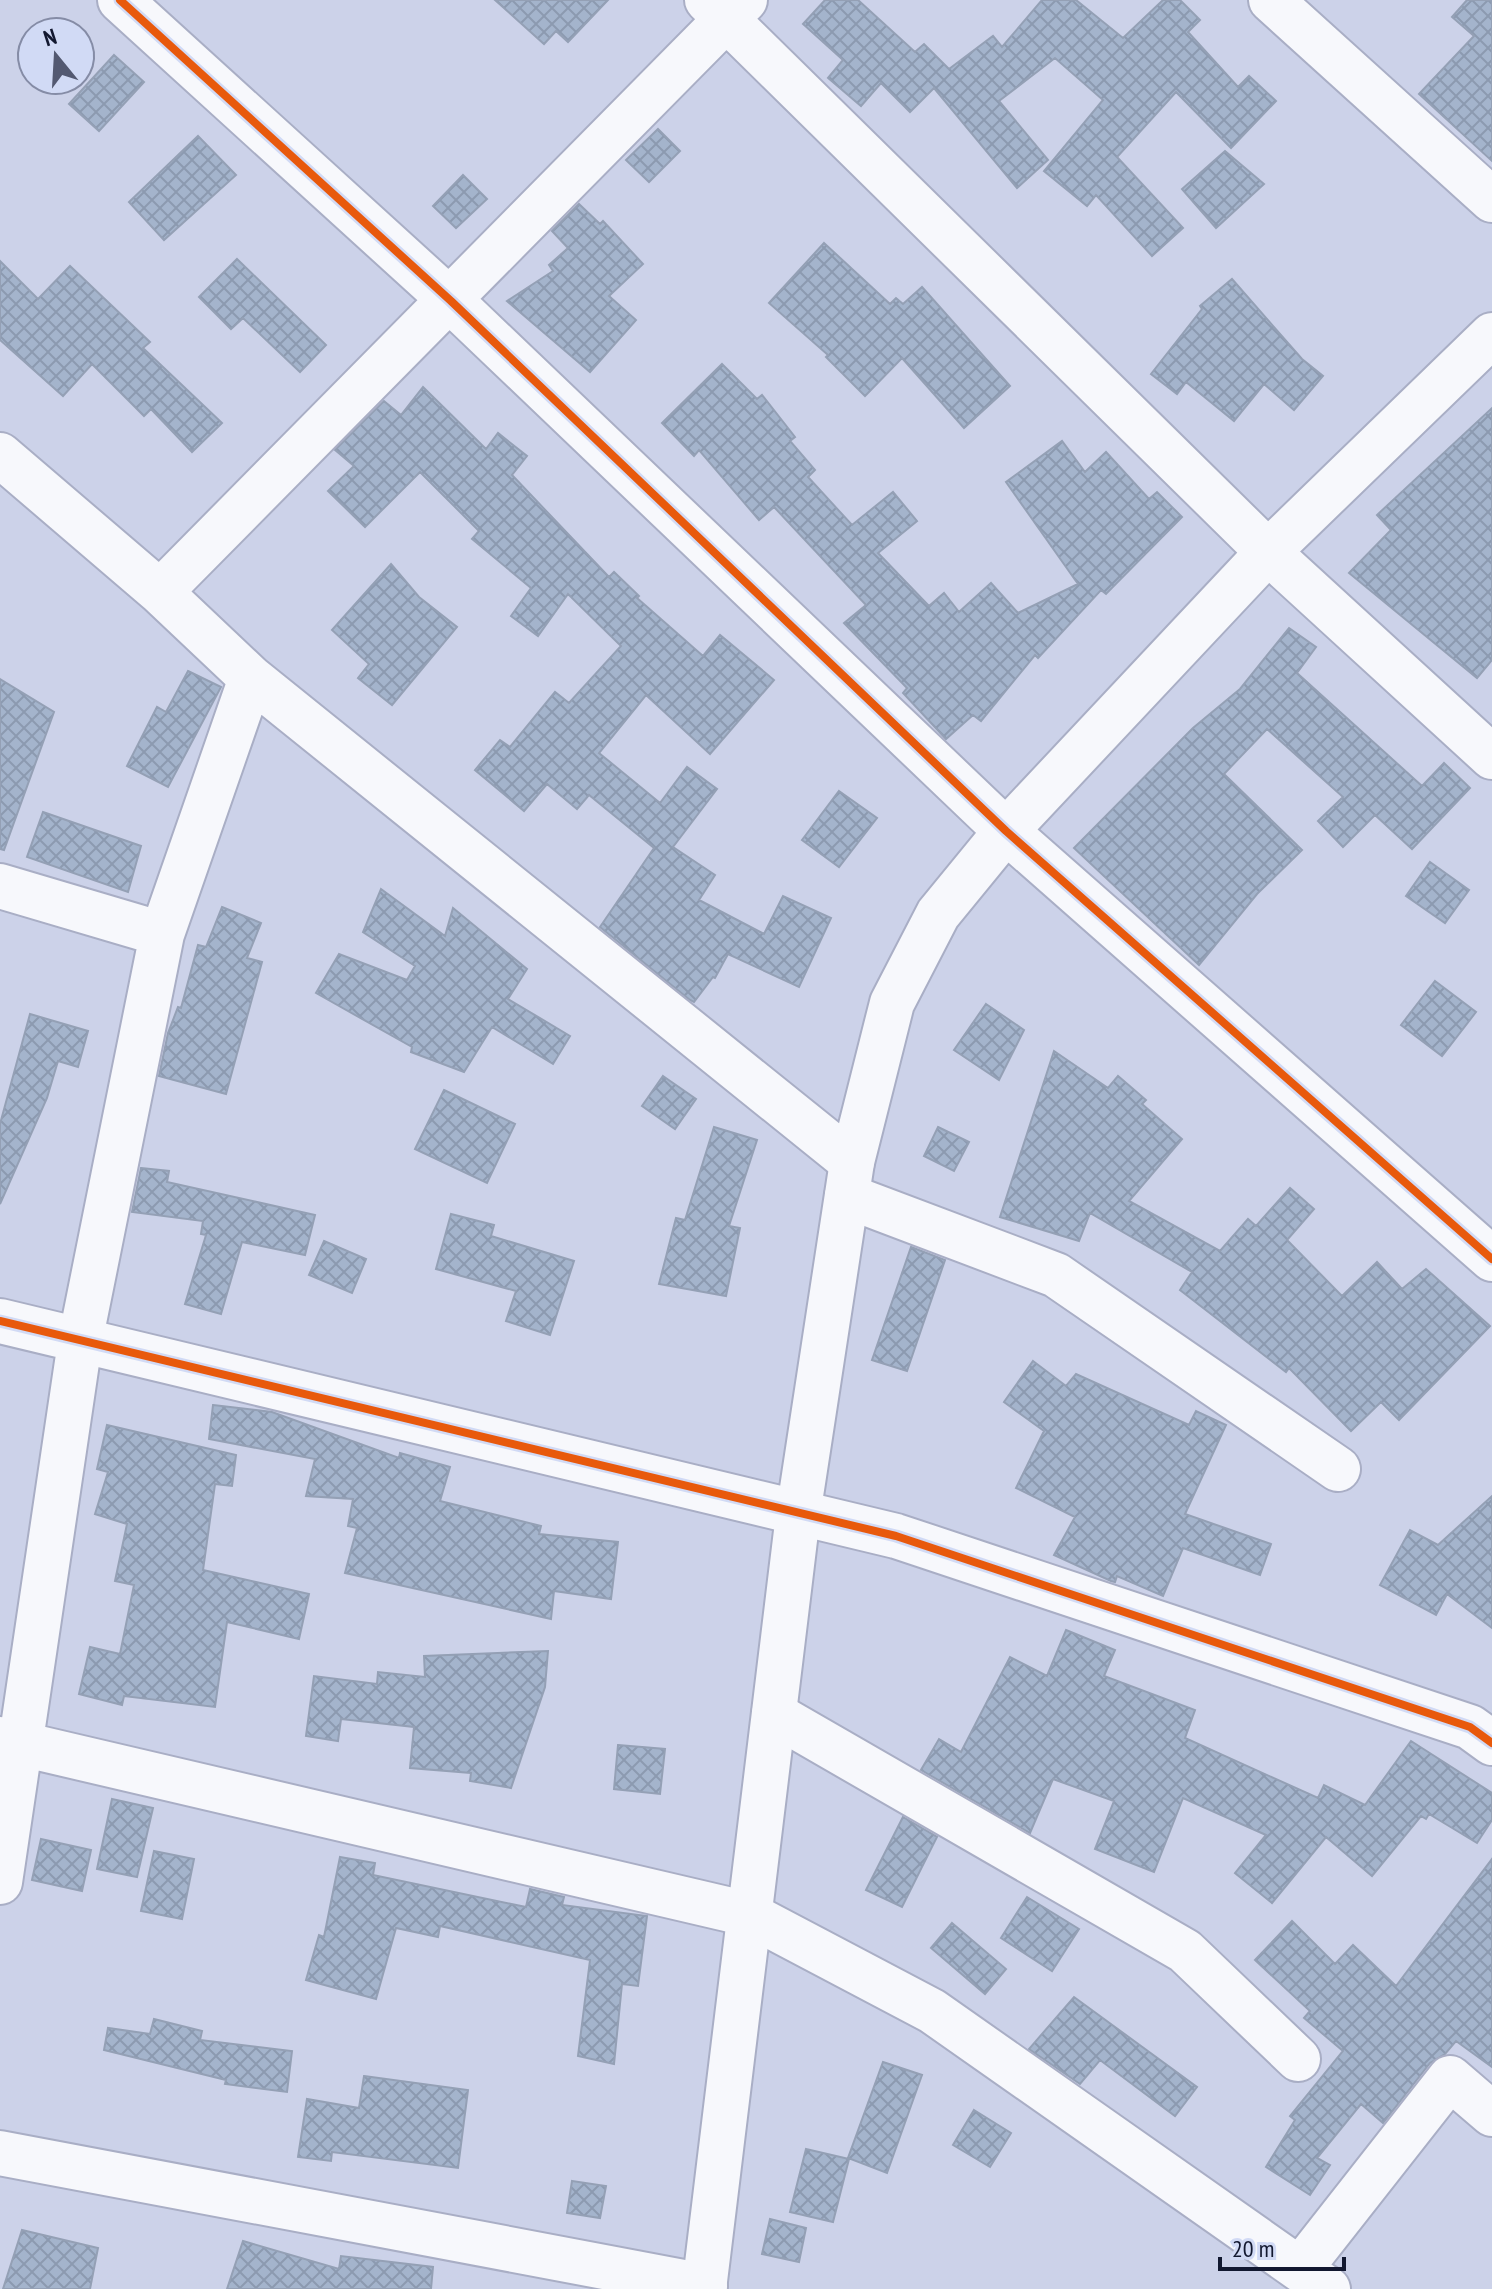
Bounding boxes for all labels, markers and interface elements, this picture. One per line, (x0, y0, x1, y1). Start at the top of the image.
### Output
north arrow (16, 16, 96, 96)
text: N (40, 22, 60, 52)
scale bar (1220, 2221, 1344, 2271)
text: 20 m (1232, 2233, 1274, 2264)

